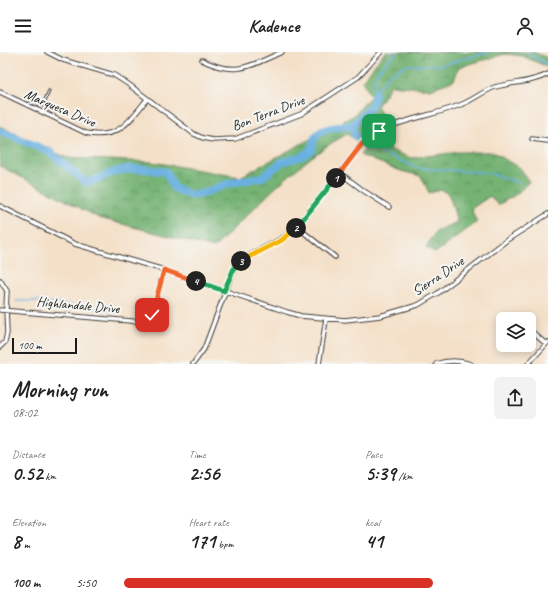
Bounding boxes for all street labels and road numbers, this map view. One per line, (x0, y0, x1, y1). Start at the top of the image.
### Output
street label: Marquesa Drive (22, 85, 99, 131)
street label: Bon Terra Drive (229, 91, 308, 135)
street label: Sierra Drive (409, 252, 468, 299)
street label: Highlandale Drive (36, 293, 121, 317)

